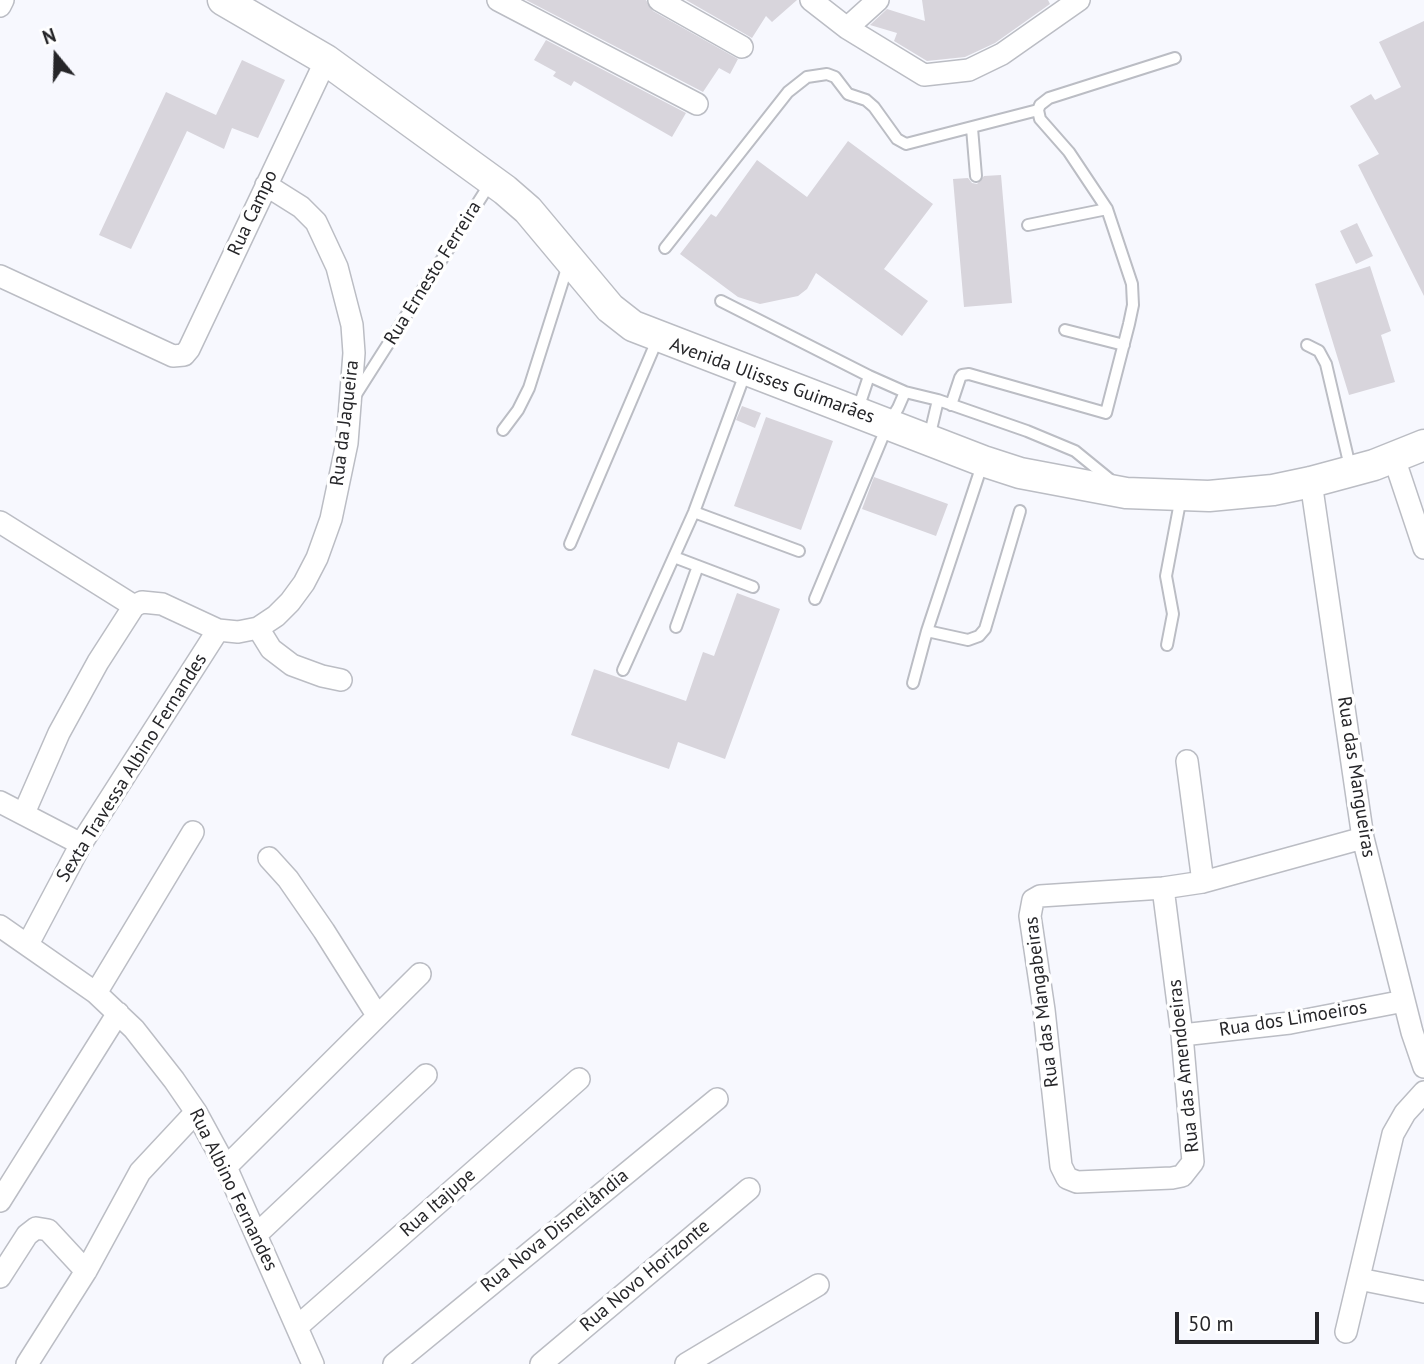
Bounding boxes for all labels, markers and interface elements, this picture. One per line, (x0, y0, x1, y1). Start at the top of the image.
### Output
north arrow (21, 21, 91, 91)
text: N (39, 23, 59, 50)
street label: Rua Campo (223, 167, 283, 259)
street label: Rua Ernesto Ferreira (380, 197, 486, 349)
street label: Avenida Ulisses Guimarães (666, 333, 878, 429)
street label: Rua da Jaqueira (326, 359, 364, 487)
street label: Sexta Travessa Albino Fernandes (52, 649, 212, 887)
street label: Rua das Mangueiras (1332, 695, 1380, 859)
street label: Rua das Mangabeiras (1020, 915, 1064, 1089)
street label: Rua das Amendoeiras (1164, 978, 1204, 1154)
street label: Rua dos Limoeiros (1218, 996, 1368, 1042)
street label: Rua Albino Fernandes (184, 1105, 282, 1275)
street label: Rua Itajupe (396, 1164, 480, 1242)
street label: Rua Nova Disneilândia (477, 1165, 633, 1297)
street label: Rua Novo Horizonte (576, 1215, 714, 1337)
scale bar (1179, 1298, 1322, 1342)
text: 50 m (1188, 1310, 1234, 1337)

